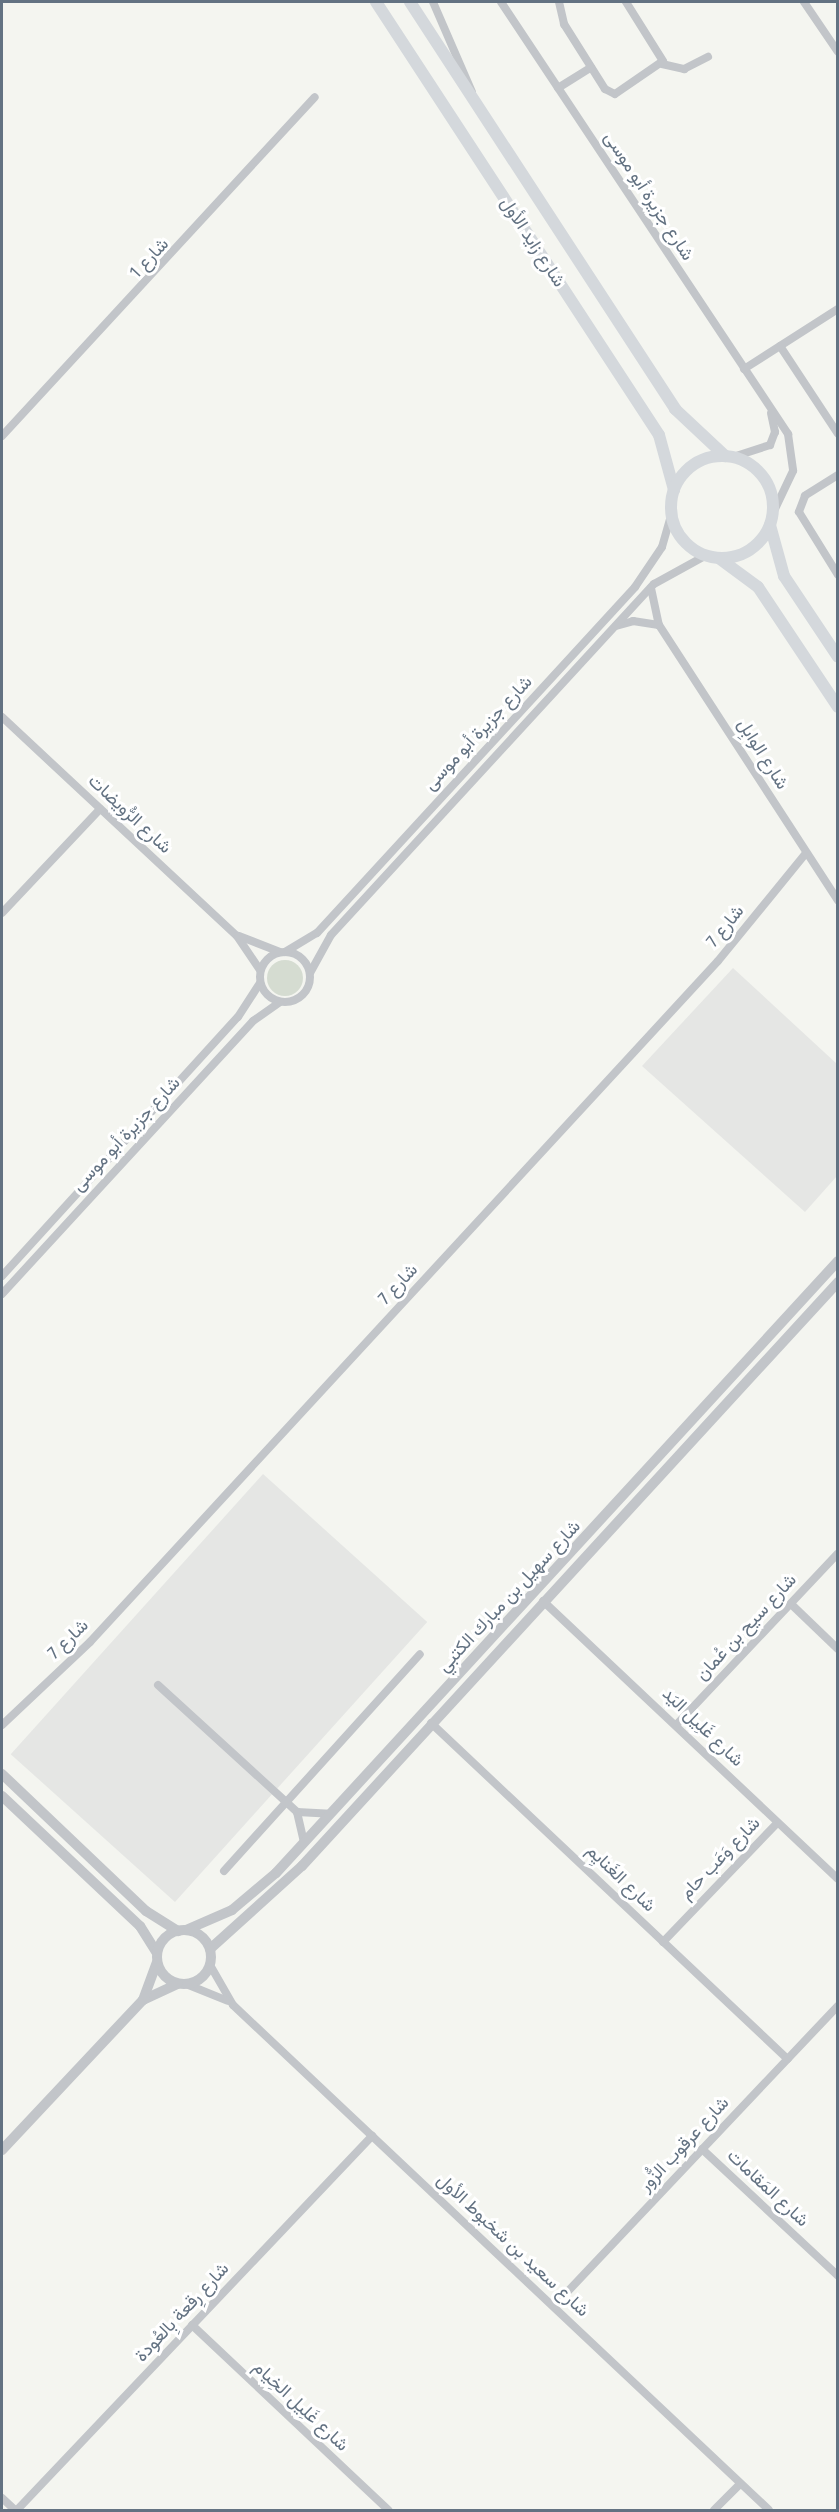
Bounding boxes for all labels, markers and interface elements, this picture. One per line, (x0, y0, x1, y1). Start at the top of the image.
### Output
street label: شارع جزيرة أبو موسى (599, 128, 699, 264)
street label: شارع زايد الأول (496, 193, 570, 291)
street label: شارع 1 (125, 233, 173, 283)
street label: شارع جزيرة أبو موسى (419, 671, 537, 795)
street label: شارع الوابِل (733, 715, 793, 793)
street label: شارع الرُّويضات (84, 770, 176, 858)
street label: شارع 7 (702, 901, 748, 951)
street label: شارع جزيرة أبو موسى (67, 1072, 185, 1196)
street label: شارع 7 (374, 1259, 422, 1309)
street label: شارع سهيل بن مبارك الكتبي (433, 1516, 585, 1676)
street label: شارع سيح بن عُمان (691, 1569, 801, 1685)
street label: شارع 7 (43, 1615, 93, 1663)
street label: شارع غَلِيل اليَد (658, 1683, 748, 1771)
street label: شارع وَعَب حام (675, 1812, 765, 1904)
street label: شارع الغَنايِم (582, 1840, 660, 1916)
street label: شارع عرقوب الزُّور (635, 2092, 733, 2196)
street label: شارع المَقامات (723, 2145, 813, 2231)
street label: شارع سعيد بن شخبوط الأول (433, 2169, 593, 2321)
street label: شارع رِقعة بِالعُودة (130, 2258, 234, 2366)
street label: شارع غَلِيل الخِيام (249, 2356, 353, 2456)

